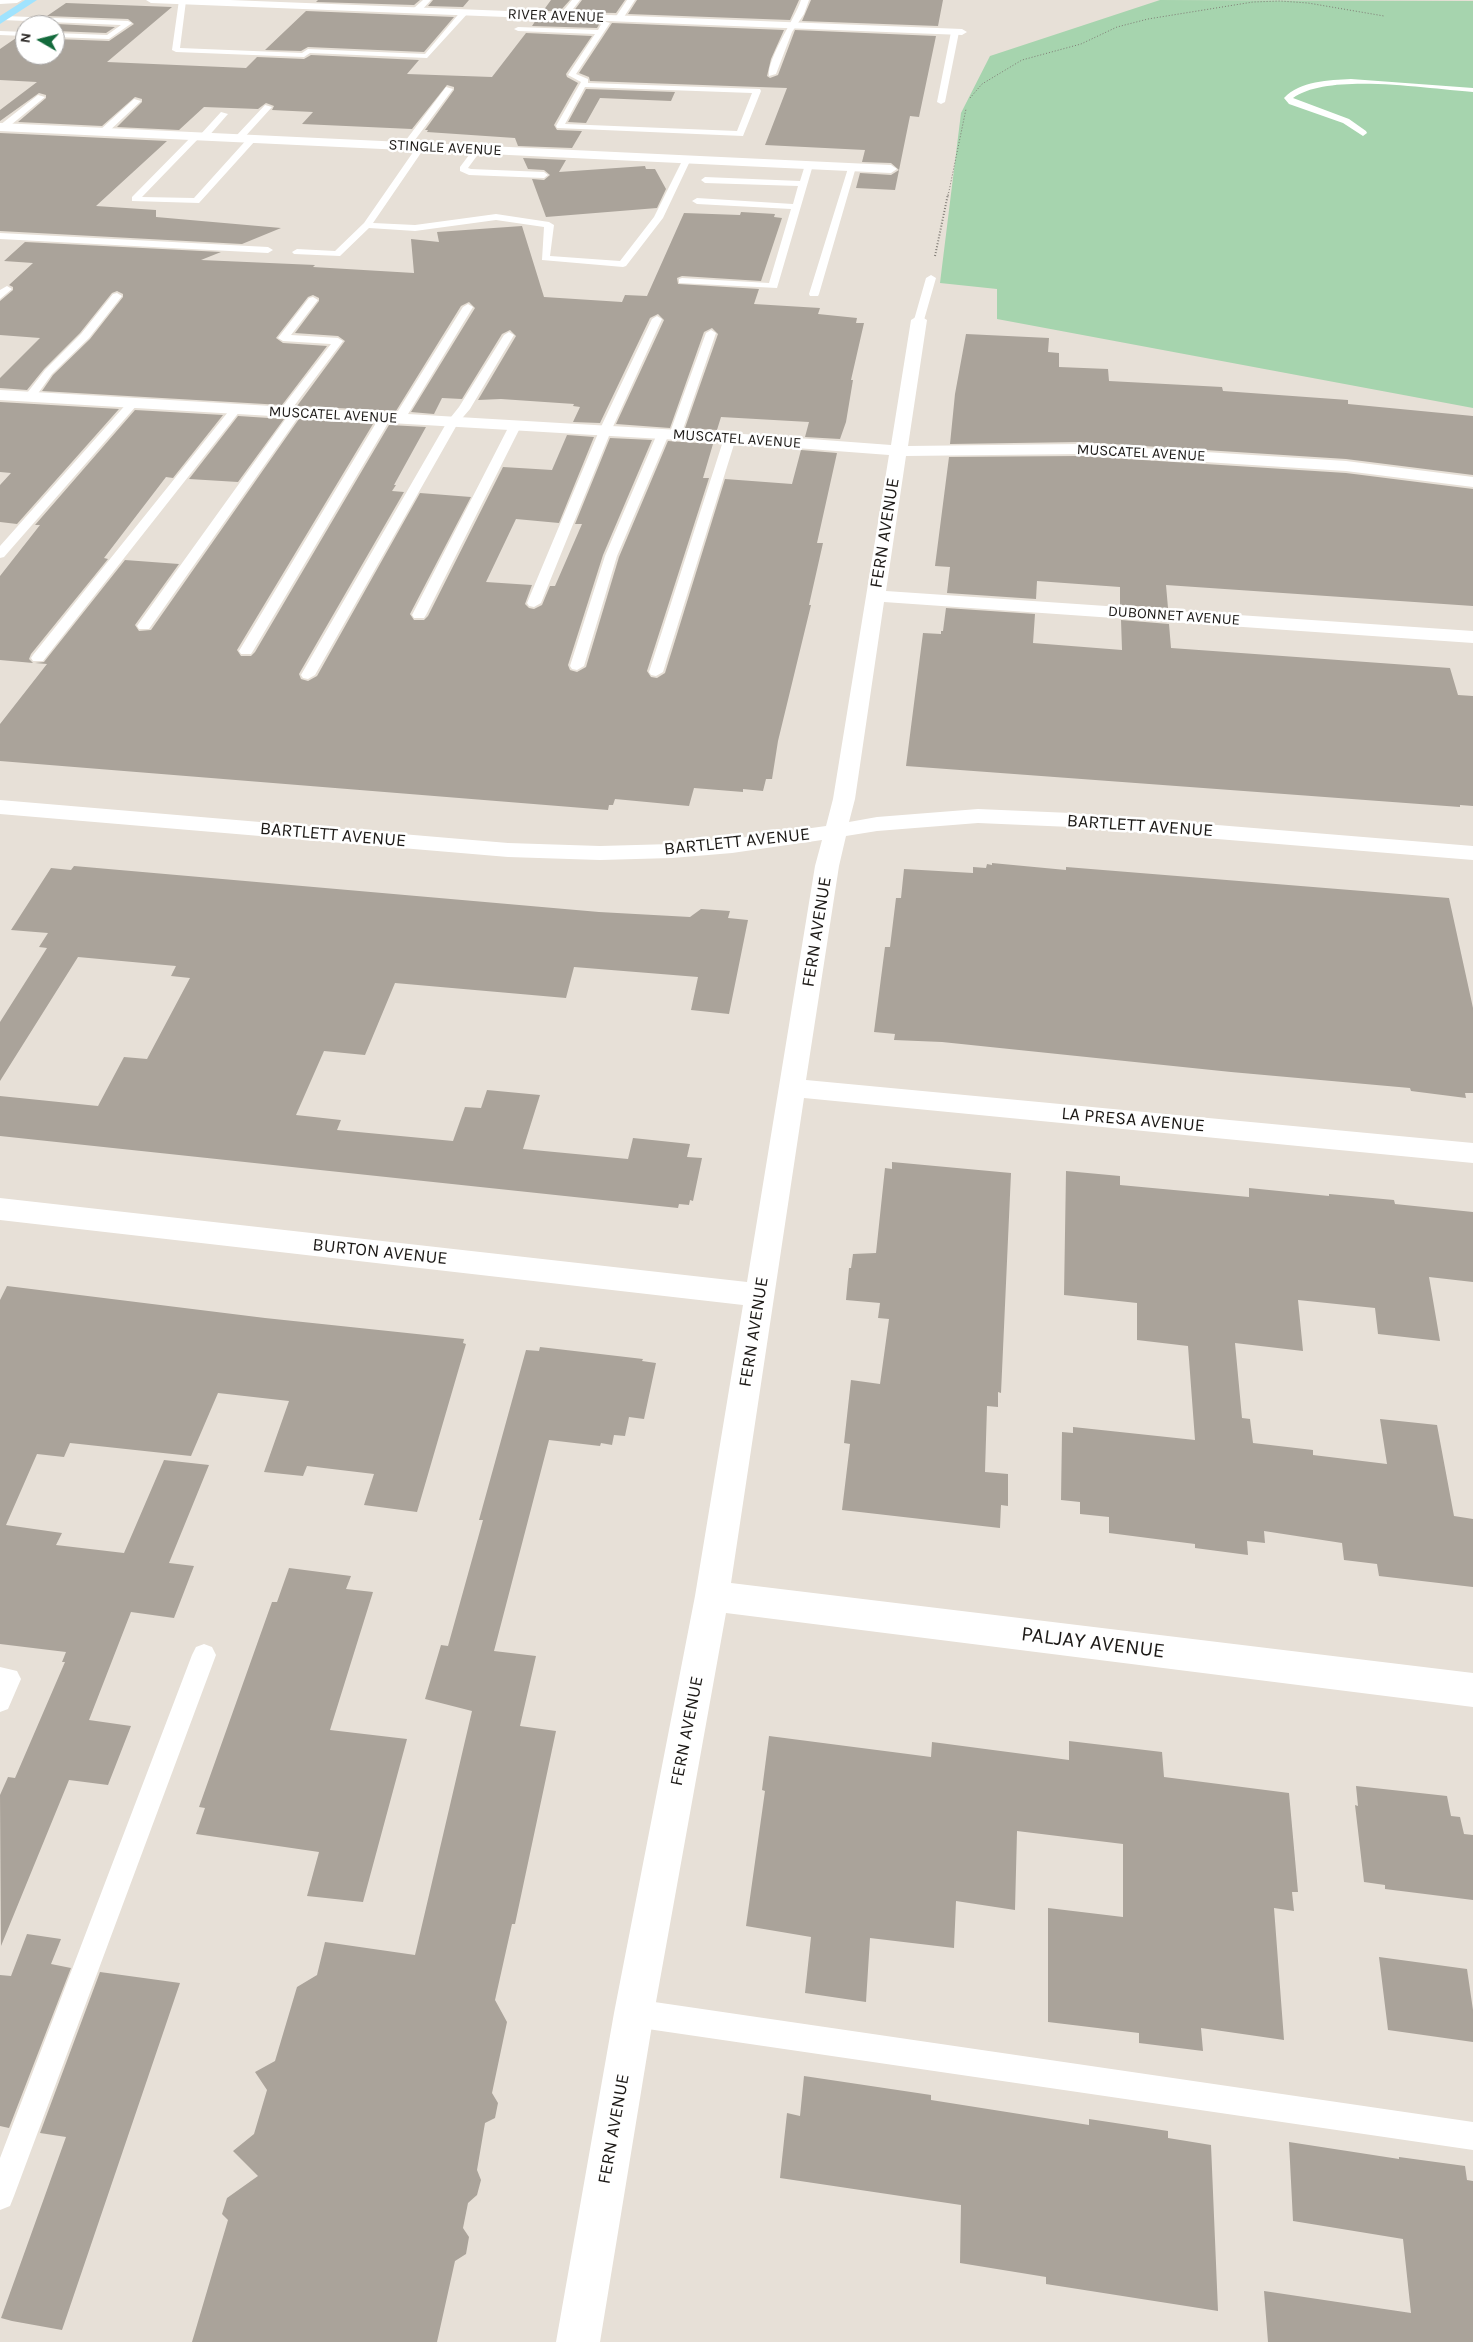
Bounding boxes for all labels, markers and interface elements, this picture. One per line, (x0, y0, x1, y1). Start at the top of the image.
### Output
street label: RIVER AVENUE (507, 5, 605, 27)
north arrow (15, 15, 65, 65)
text: N (17, 32, 35, 44)
street label: STINGLE AVENUE (388, 136, 502, 160)
street label: MUSCATEL AVENUE (268, 403, 398, 427)
street label: MUSCATEL AVENUE (672, 426, 802, 452)
street label: MUSCATEL AVENUE (1076, 441, 1206, 465)
street label: FERN AVENUE (866, 476, 904, 590)
street label: DUBONNET AVENUE (1107, 602, 1241, 630)
street label: BARTLETT AVENUE (1066, 810, 1214, 842)
street label: BARTLETT AVENUE (259, 818, 407, 852)
street label: BARTLETT AVENUE (663, 824, 811, 860)
street label: FERN AVENUE (798, 875, 836, 989)
street label: LA PRESA AVENUE (1060, 1103, 1206, 1137)
street label: BURTON AVENUE (312, 1234, 448, 1270)
street label: FERN AVENUE (735, 1275, 773, 1389)
street label: PALJAY AVENUE (1020, 1622, 1166, 1664)
street label: FERN AVENUE (666, 1674, 708, 1788)
street label: FERN AVENUE (594, 2072, 634, 2186)

